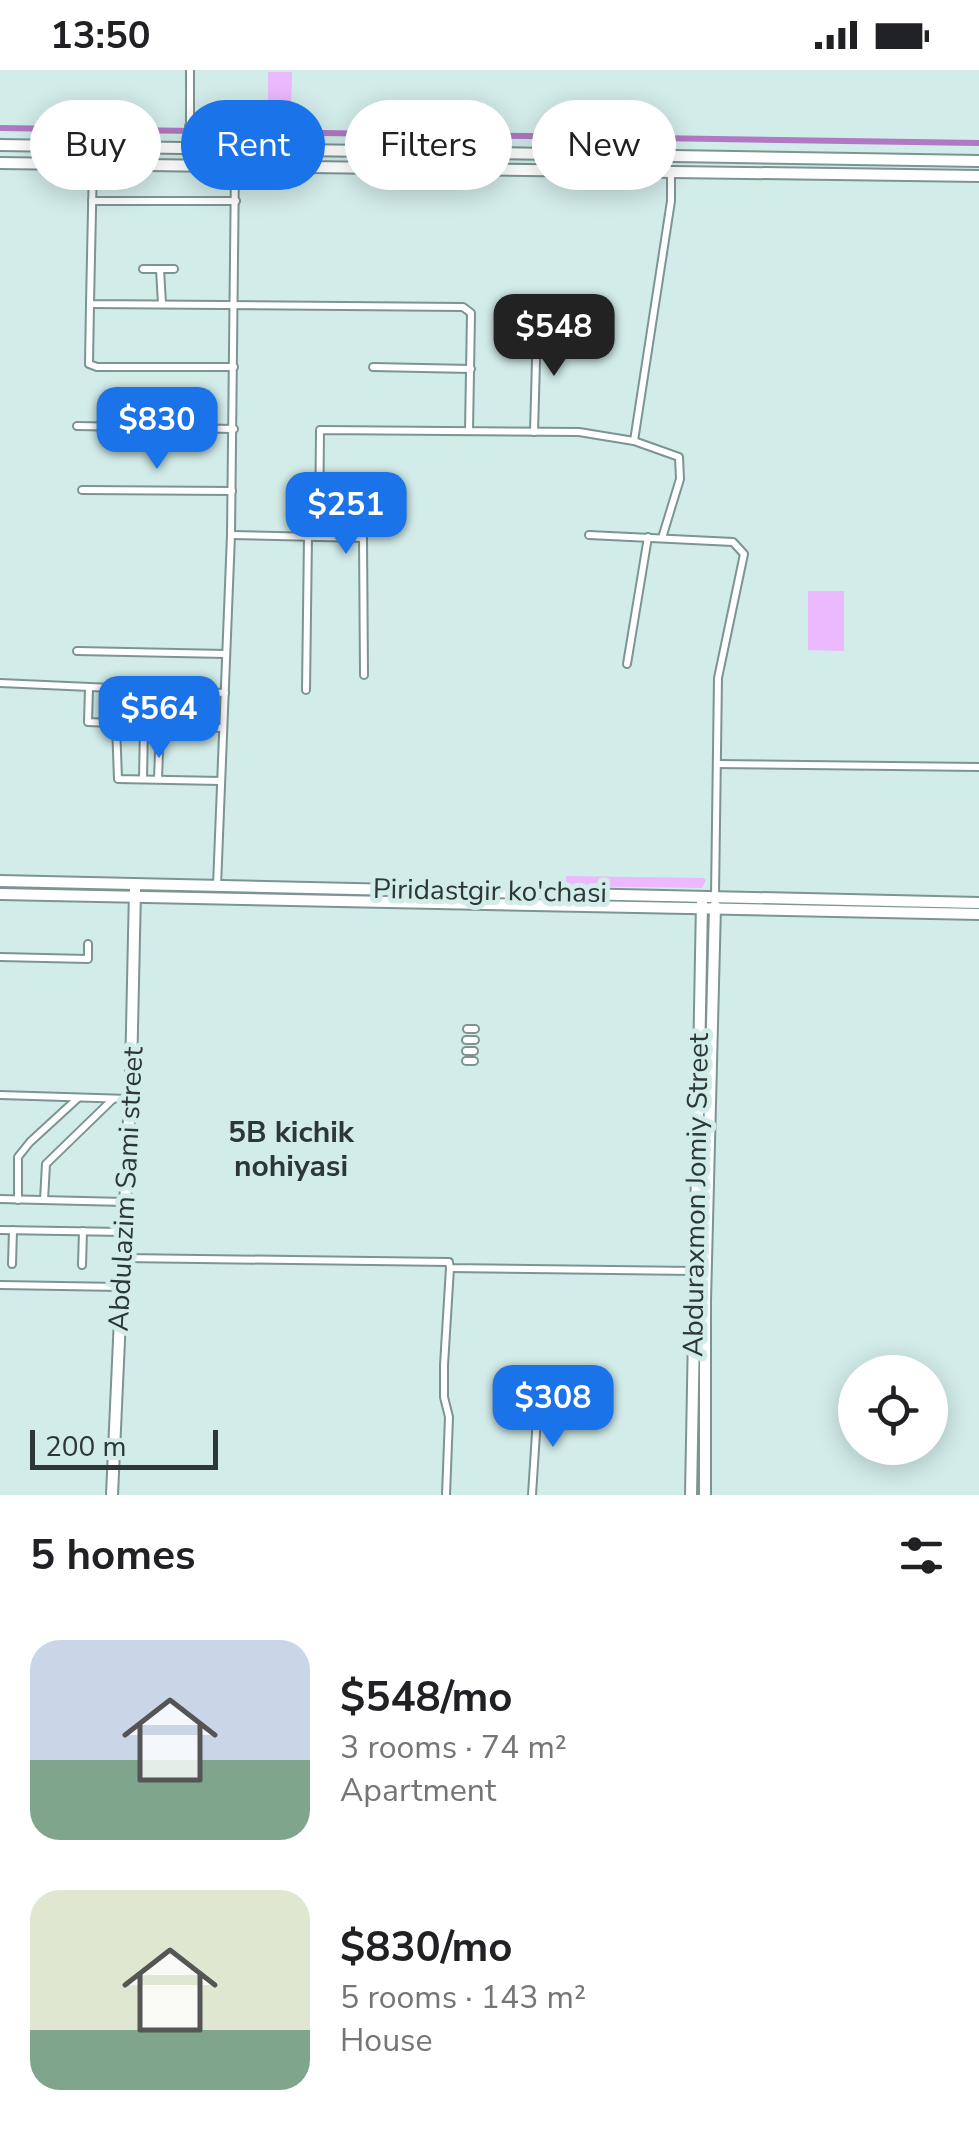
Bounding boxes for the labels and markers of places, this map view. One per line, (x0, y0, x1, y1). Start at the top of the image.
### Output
pin: $548 (495, 294, 613, 379)
pin: $830 (98, 387, 216, 472)
pin: $251 (287, 472, 405, 557)
pin: $564 (100, 676, 218, 761)
pin: $308 (494, 1365, 612, 1450)

